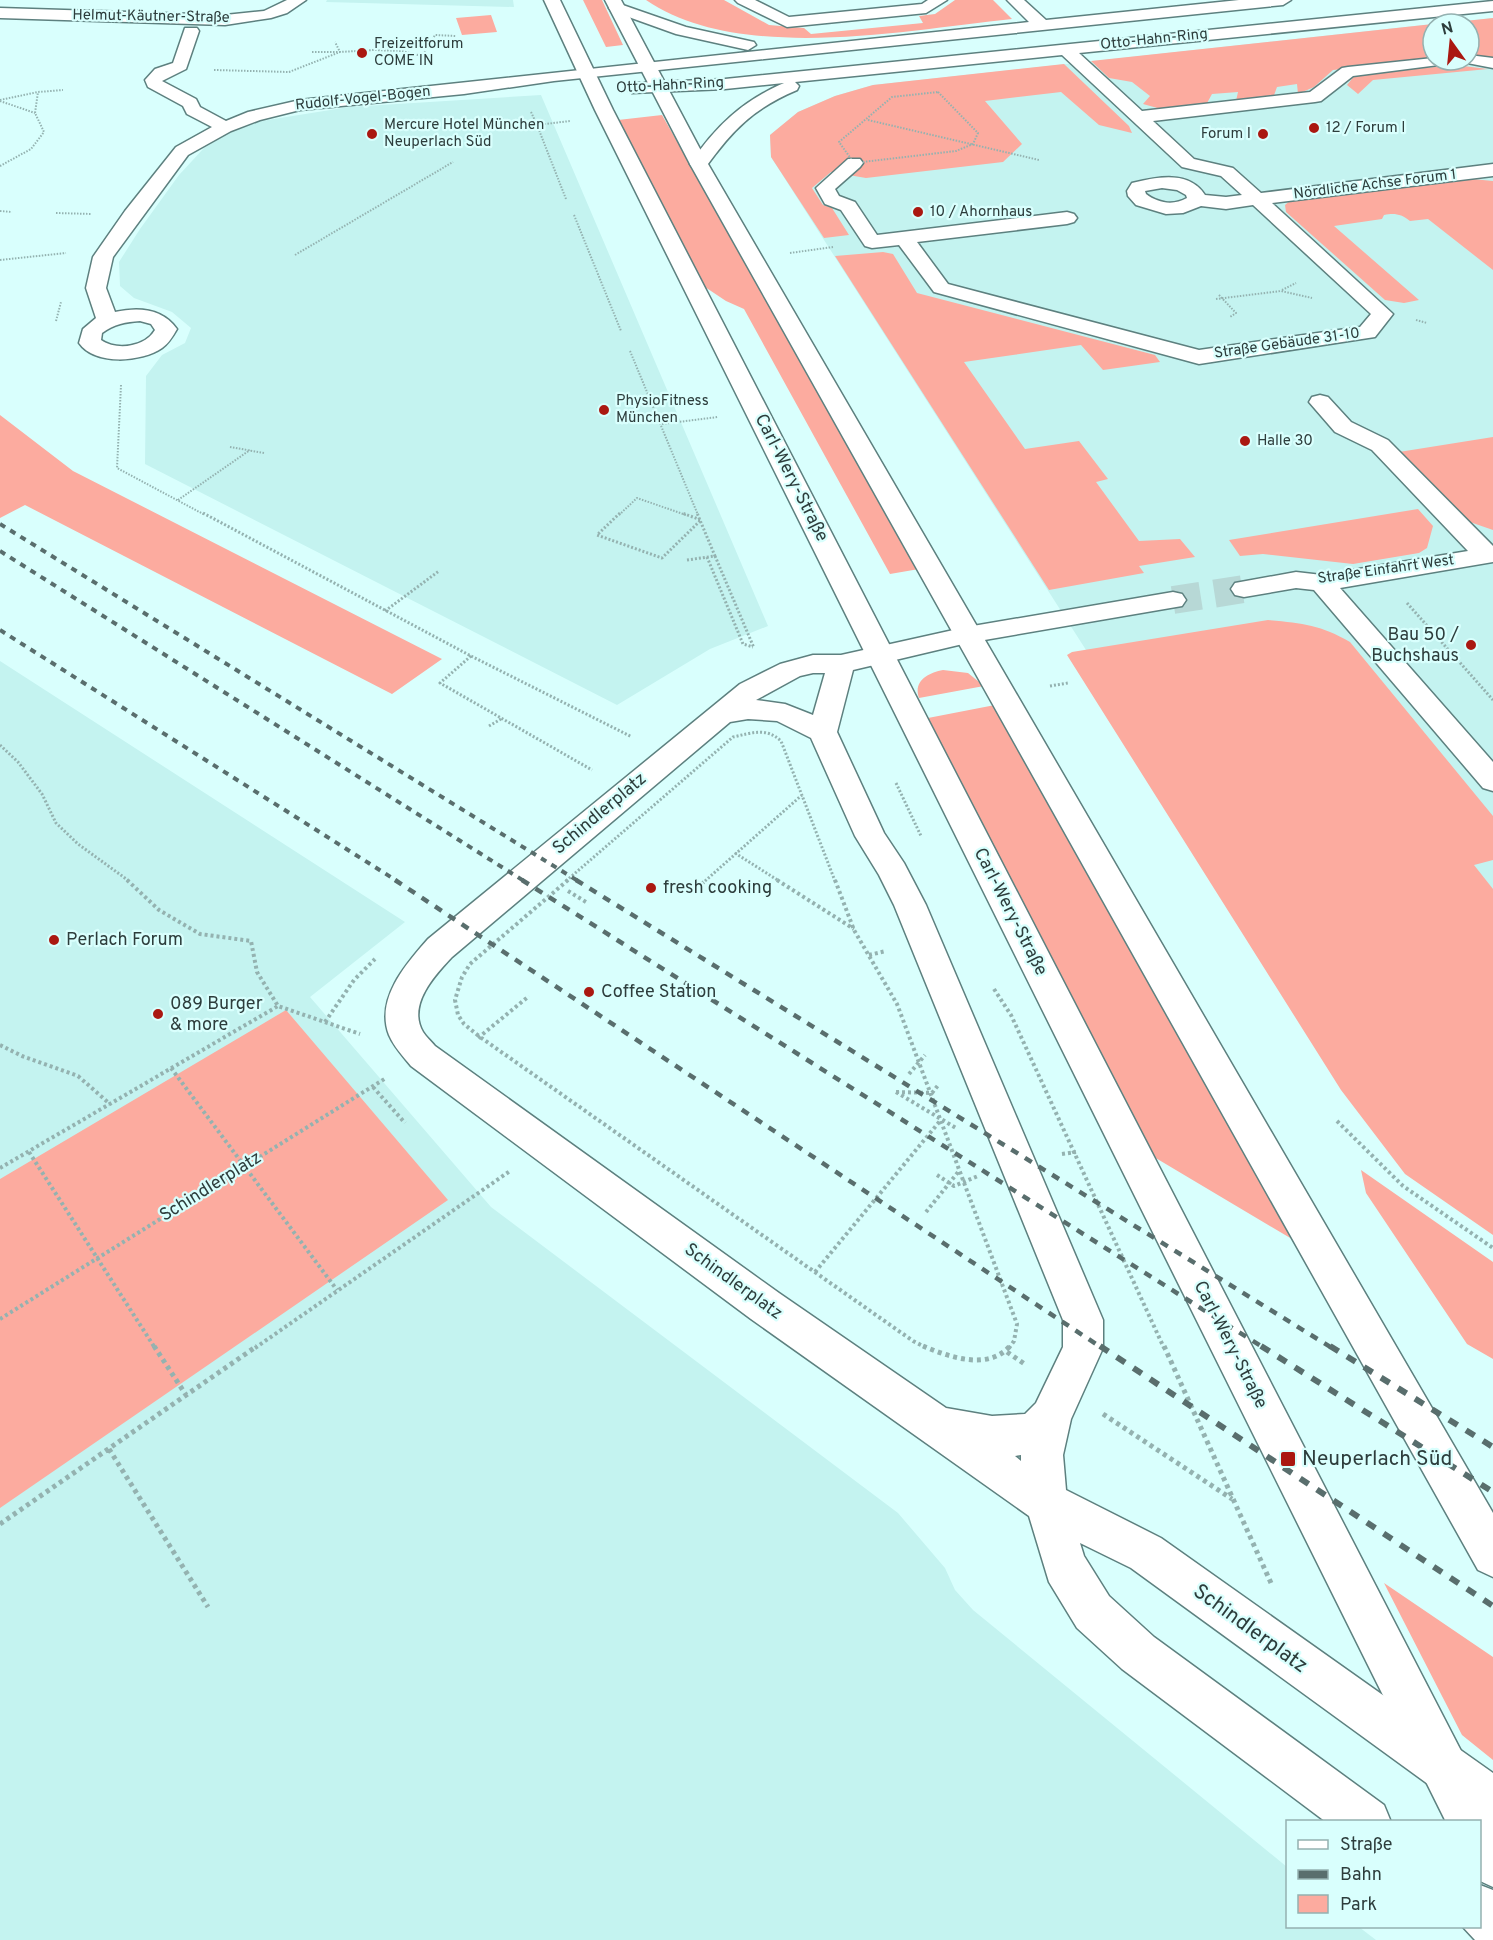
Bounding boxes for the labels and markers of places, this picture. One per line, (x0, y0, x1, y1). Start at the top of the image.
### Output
place label: Freizeitforum COME IN (374, 35, 463, 71)
marker: Freizeitforum COME IN (355, 46, 369, 60)
place label: Mercure Hotel München Neuperlach Süd (384, 116, 545, 152)
place label: 12 / Forum I (1326, 119, 1405, 138)
marker: 12 / Forum I (1307, 121, 1321, 135)
place label: Forum I (1201, 125, 1251, 144)
marker: Mercure Hotel München Neuperlach Süd (365, 127, 379, 141)
marker: Forum I (1256, 127, 1270, 141)
place label: 10 / Ahornhaus (930, 203, 1032, 222)
marker: 10 / Ahornhaus (911, 205, 925, 219)
place label: PhysioFitness München (616, 392, 709, 428)
marker: PhysioFitness München (597, 403, 611, 417)
place label: Halle 30 (1257, 432, 1313, 451)
marker: Halle 30 (1238, 434, 1252, 448)
place label: Bau 50 / Buchshaus (1371, 624, 1459, 668)
marker: Bau 50 / Buchshaus (1464, 638, 1478, 652)
place label: fresh cooking (663, 877, 772, 900)
marker: fresh cooking (644, 881, 658, 895)
place label: Perlach Forum (66, 929, 183, 952)
marker: Perlach Forum (47, 933, 61, 947)
place label: Coffee Station (601, 981, 716, 1004)
marker: Coffee Station (582, 985, 596, 999)
place label: 089 Burger & more (170, 993, 263, 1037)
marker: 089 Burger & more (151, 1007, 165, 1021)
place label: Neuperlach Süd (1302, 1446, 1452, 1473)
marker: Neuperlach Süd (1279, 1450, 1297, 1468)

